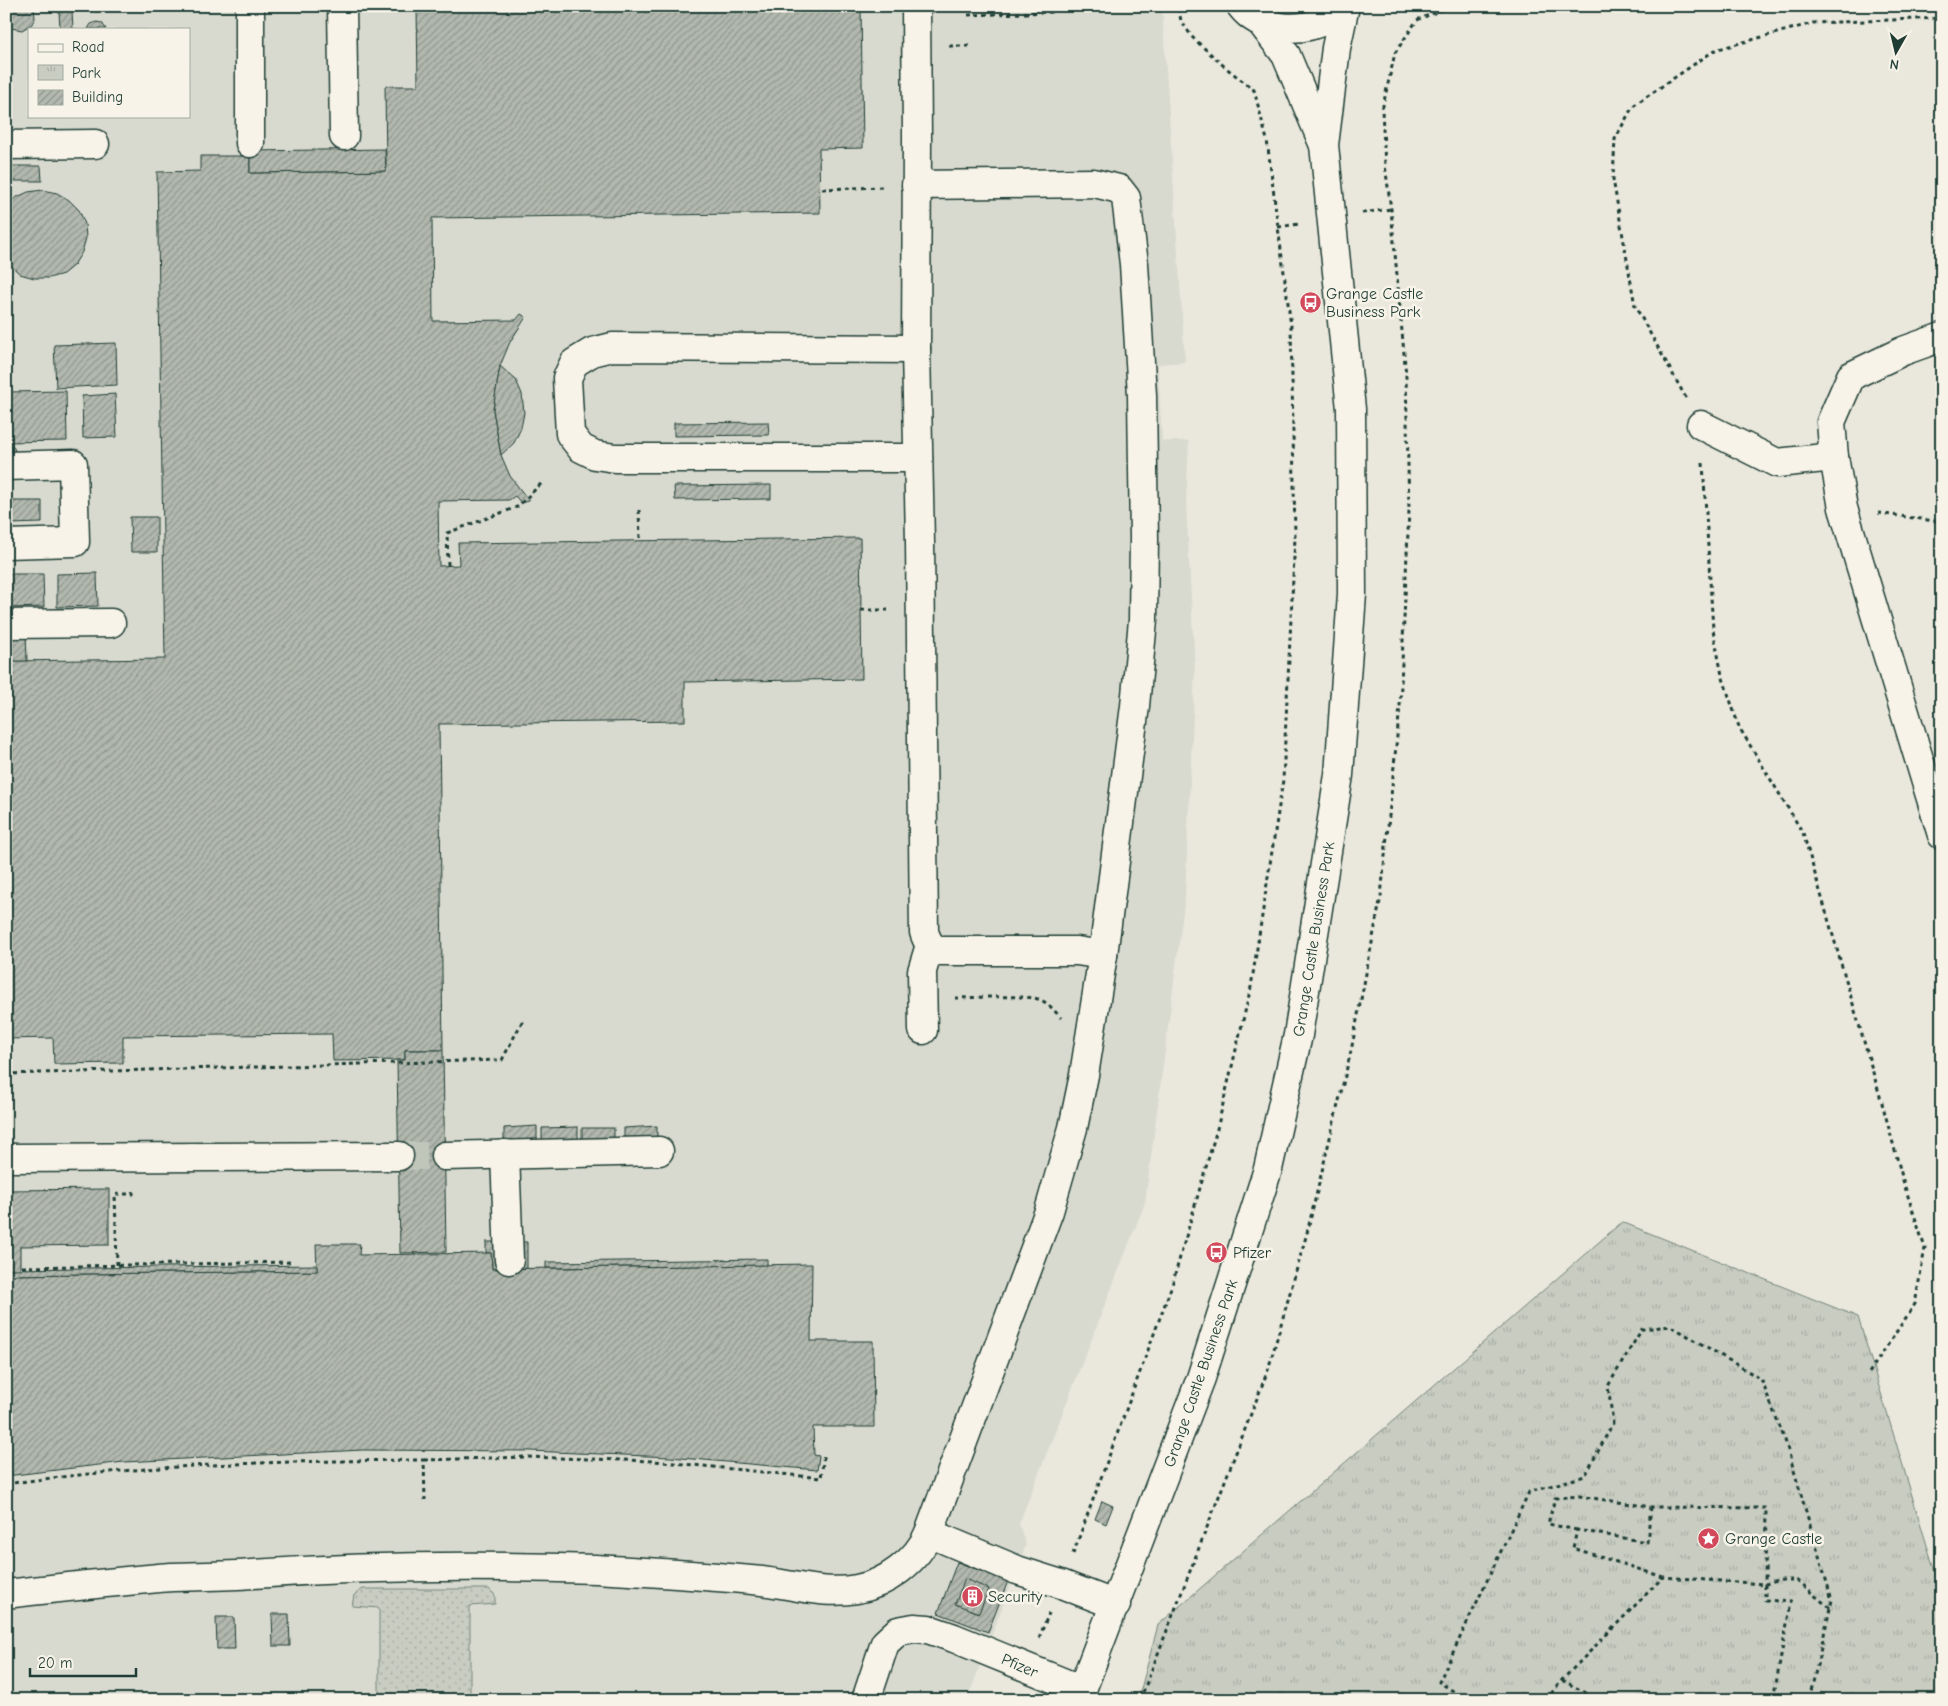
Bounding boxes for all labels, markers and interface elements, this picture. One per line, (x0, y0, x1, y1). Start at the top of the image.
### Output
legend (28, 28, 190, 118)
north arrow (1870, 28, 1920, 78)
text: Road (72, 38, 104, 56)
text: N (1889, 55, 1900, 73)
text: Park (72, 64, 101, 82)
text: Building (72, 88, 123, 106)
place label: Grange Castle Business Park (1326, 285, 1423, 321)
bus stop icon: Grange Castle Business Park (1298, 290, 1322, 314)
street label: Grange Castle Business Park (1290, 840, 1338, 1038)
bus stop icon: Pfizer (1205, 1240, 1229, 1264)
place label: Pfizer (1233, 1244, 1272, 1262)
street label: Grange Castle Business Park (1160, 1277, 1242, 1469)
place icon: Grange Castle (1697, 1526, 1721, 1550)
place label: Grange Castle (1725, 1530, 1822, 1548)
building icon: Security (960, 1584, 984, 1608)
place label: Security (988, 1588, 1043, 1606)
scale bar (30, 1646, 136, 1678)
street label: Pfizer (999, 1650, 1041, 1682)
text: 20 m (38, 1654, 72, 1672)

